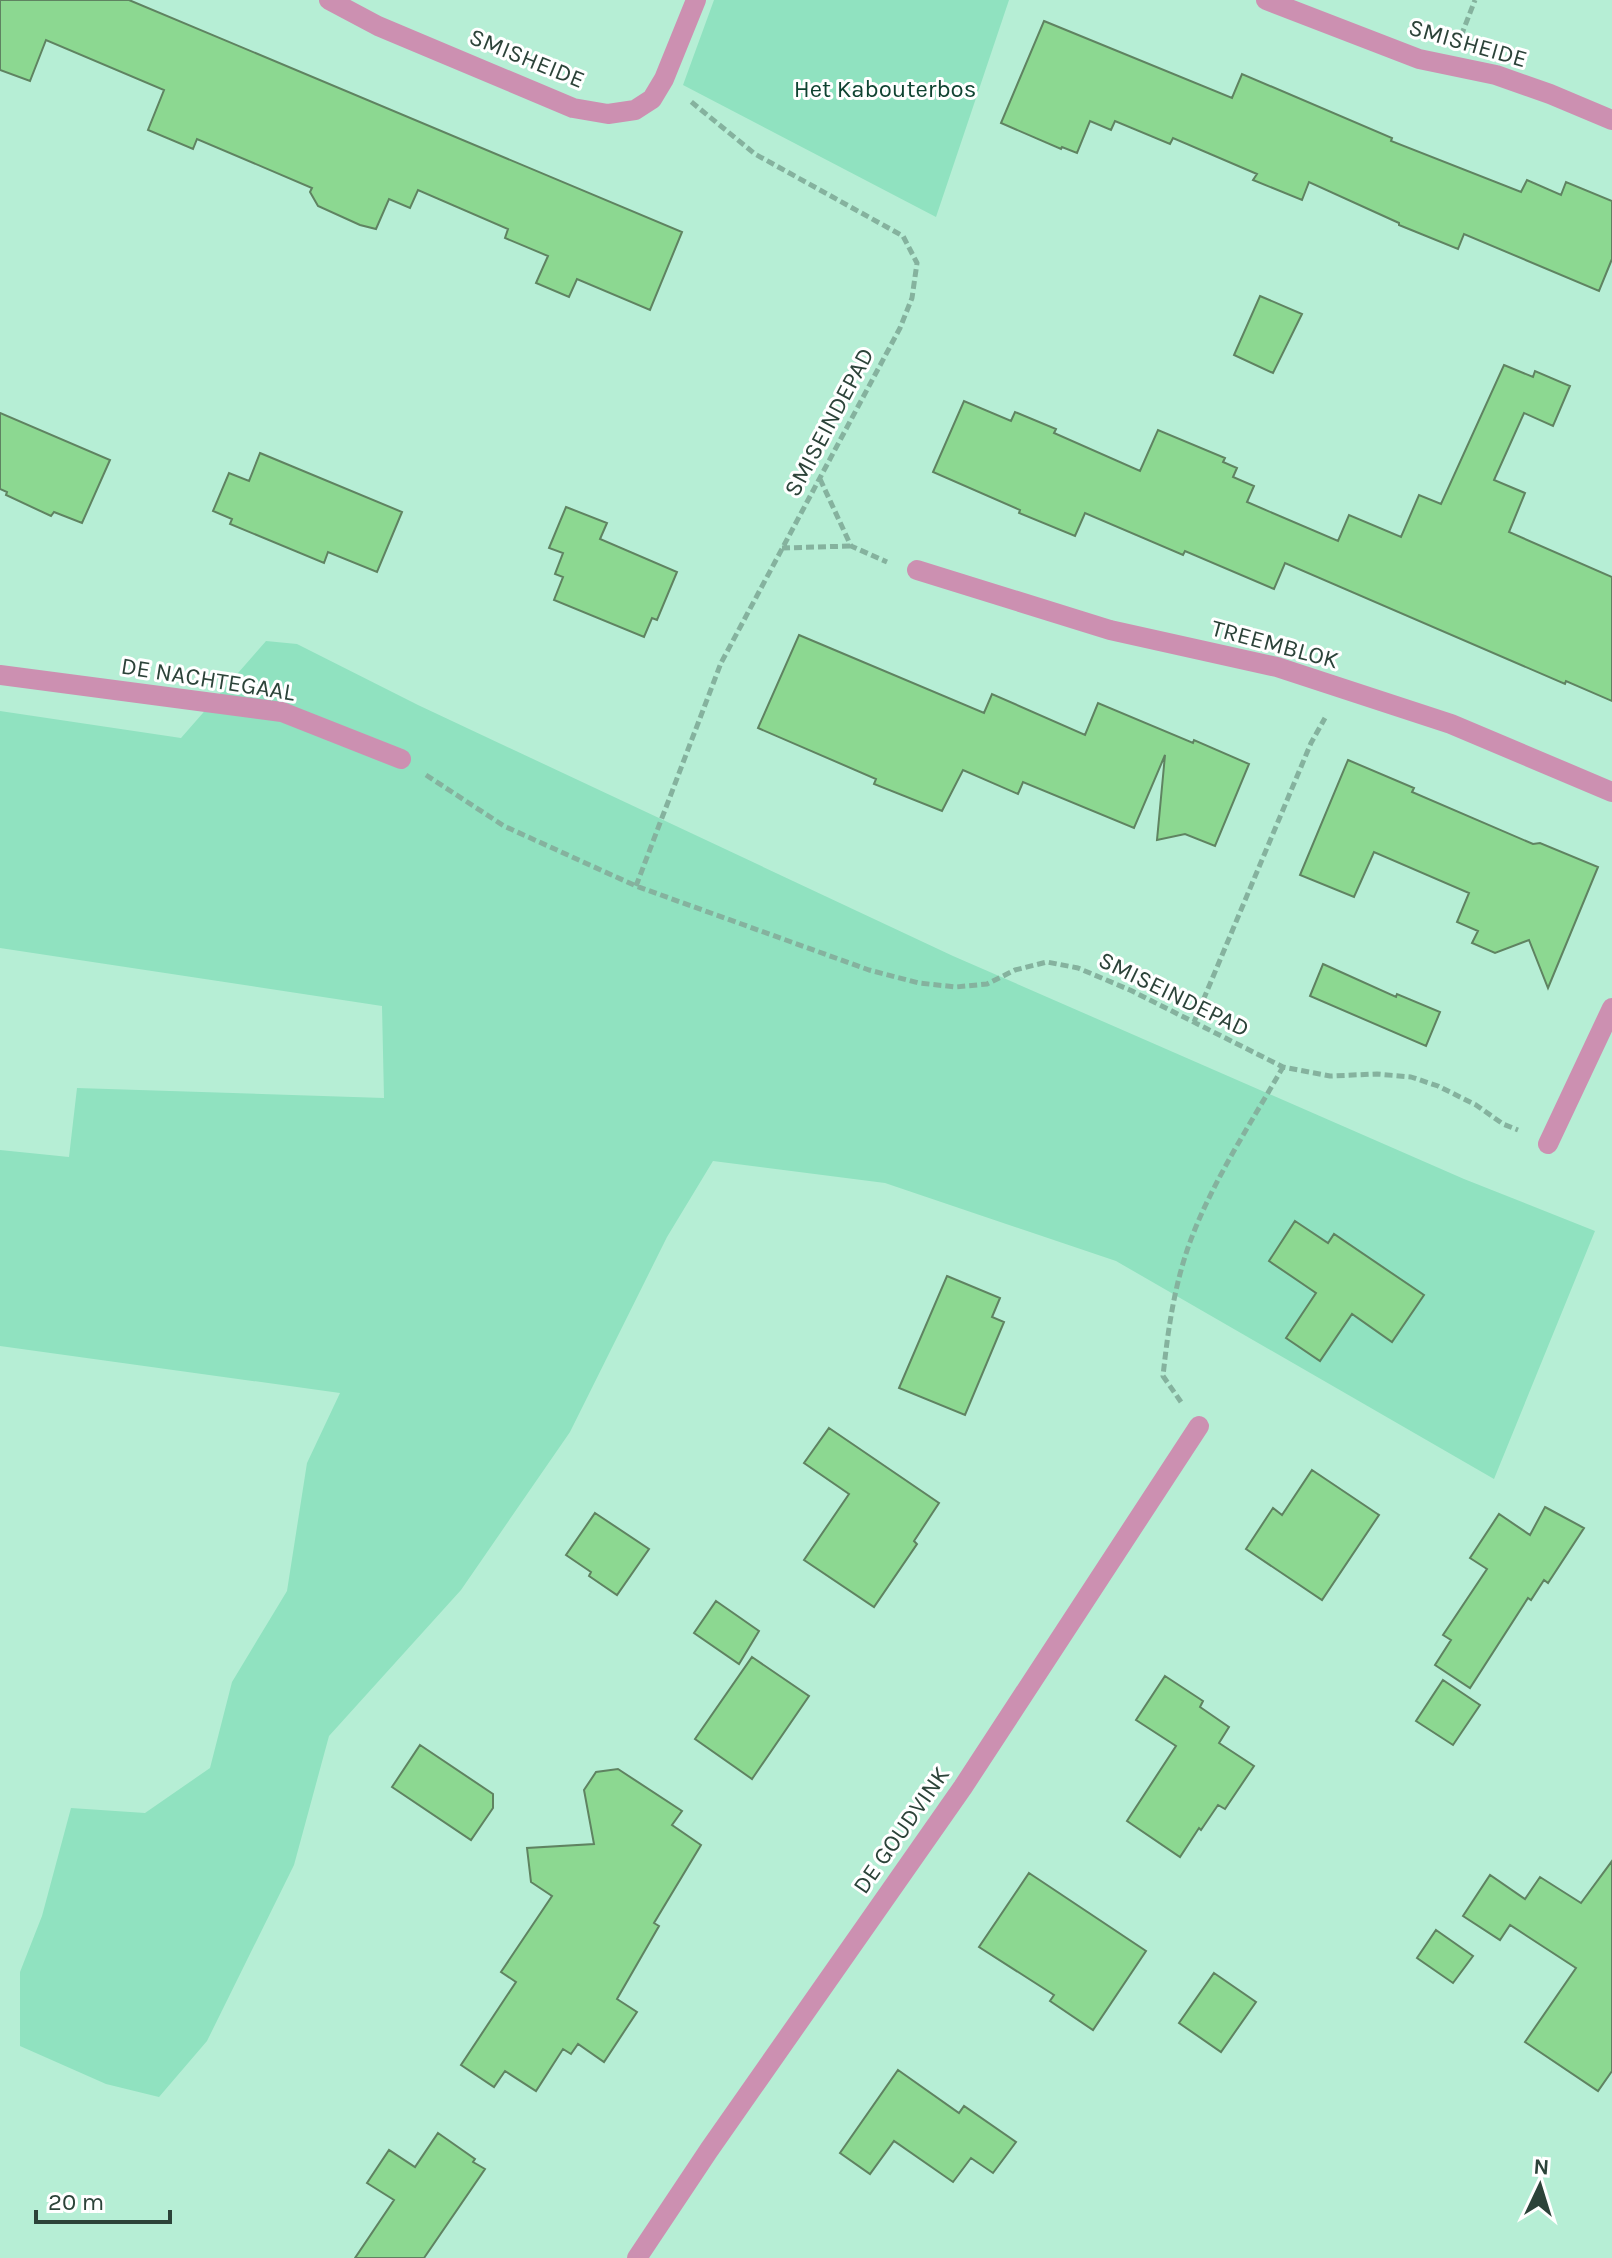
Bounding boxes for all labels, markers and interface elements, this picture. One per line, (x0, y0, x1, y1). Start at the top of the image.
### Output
street label: SMISHEIDE (1406, 13, 1530, 73)
street label: SMISHEIDE (465, 22, 589, 94)
park label: Het Kabouterbos (794, 75, 976, 103)
street label: SMISEINDEPAD (778, 343, 880, 501)
street label: TREEMBLOK (1208, 614, 1342, 674)
street label: DE NACHTEGAAL (119, 651, 298, 707)
street label: SMISEINDEPAD (1094, 945, 1254, 1043)
street label: DE GOUDVINK (847, 1761, 955, 1899)
north arrow (1500, 2146, 1580, 2226)
text: N (1533, 2154, 1550, 2181)
scale bar (36, 2174, 170, 2224)
text: 20 m (48, 2188, 104, 2216)

